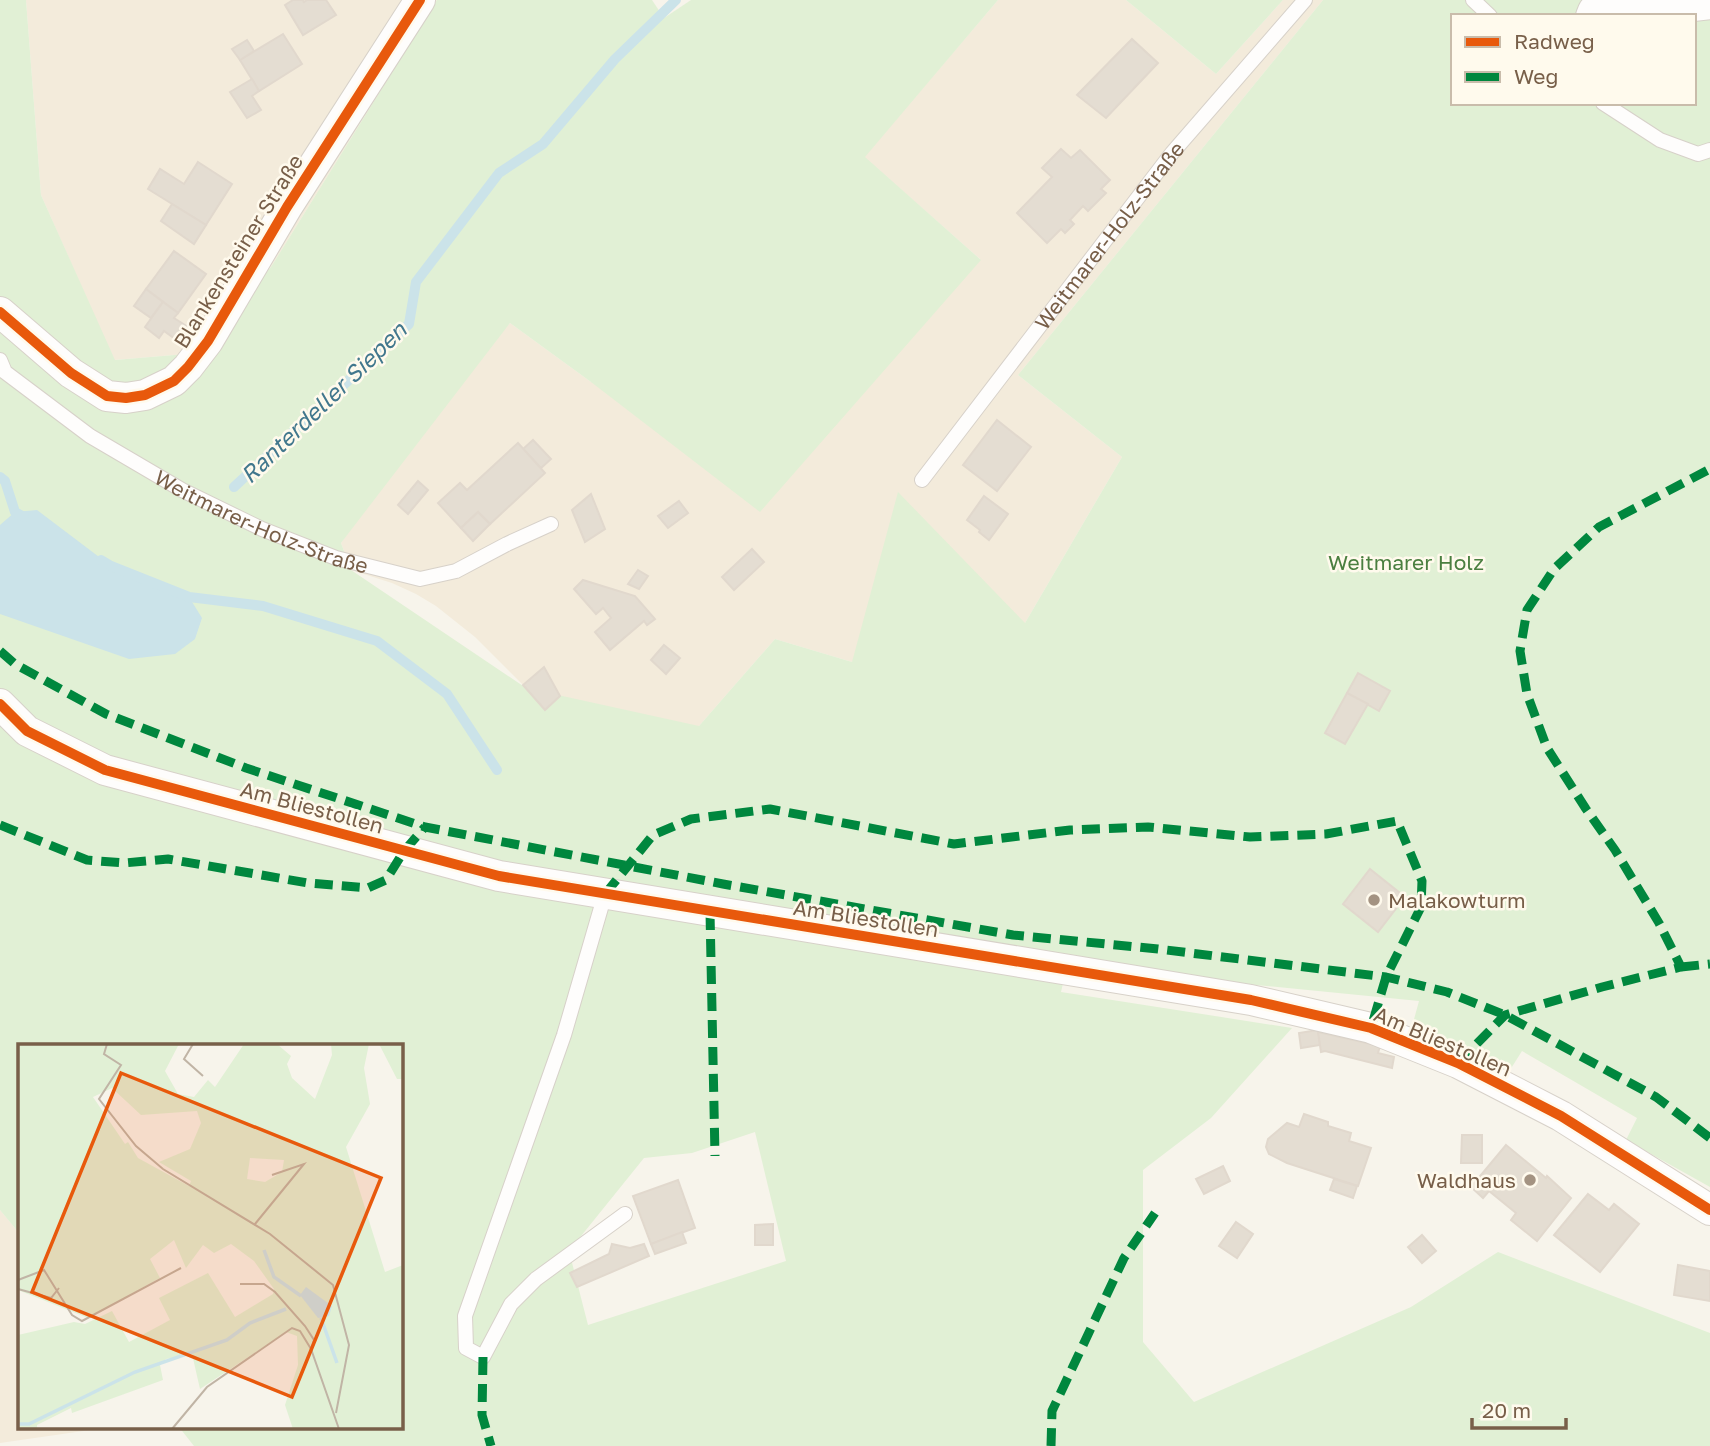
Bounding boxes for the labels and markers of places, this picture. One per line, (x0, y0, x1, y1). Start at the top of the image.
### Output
place label: Malakowturm (1388, 887, 1526, 913)
marker: Malakowturm (1366, 892, 1382, 908)
place label: Waldhaus (1417, 1167, 1516, 1193)
marker: Waldhaus (1522, 1172, 1538, 1188)

